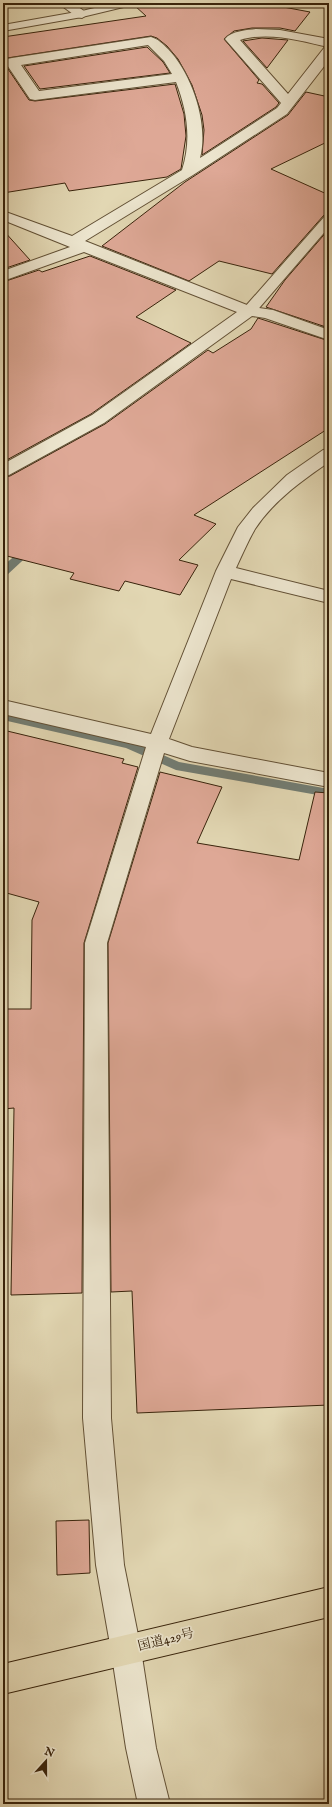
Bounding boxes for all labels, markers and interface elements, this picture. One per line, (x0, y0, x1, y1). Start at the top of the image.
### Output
street label: 国道429号 (136, 1625, 196, 1655)
north arrow (26, 1741, 66, 1781)
text: N (41, 1744, 57, 1761)

